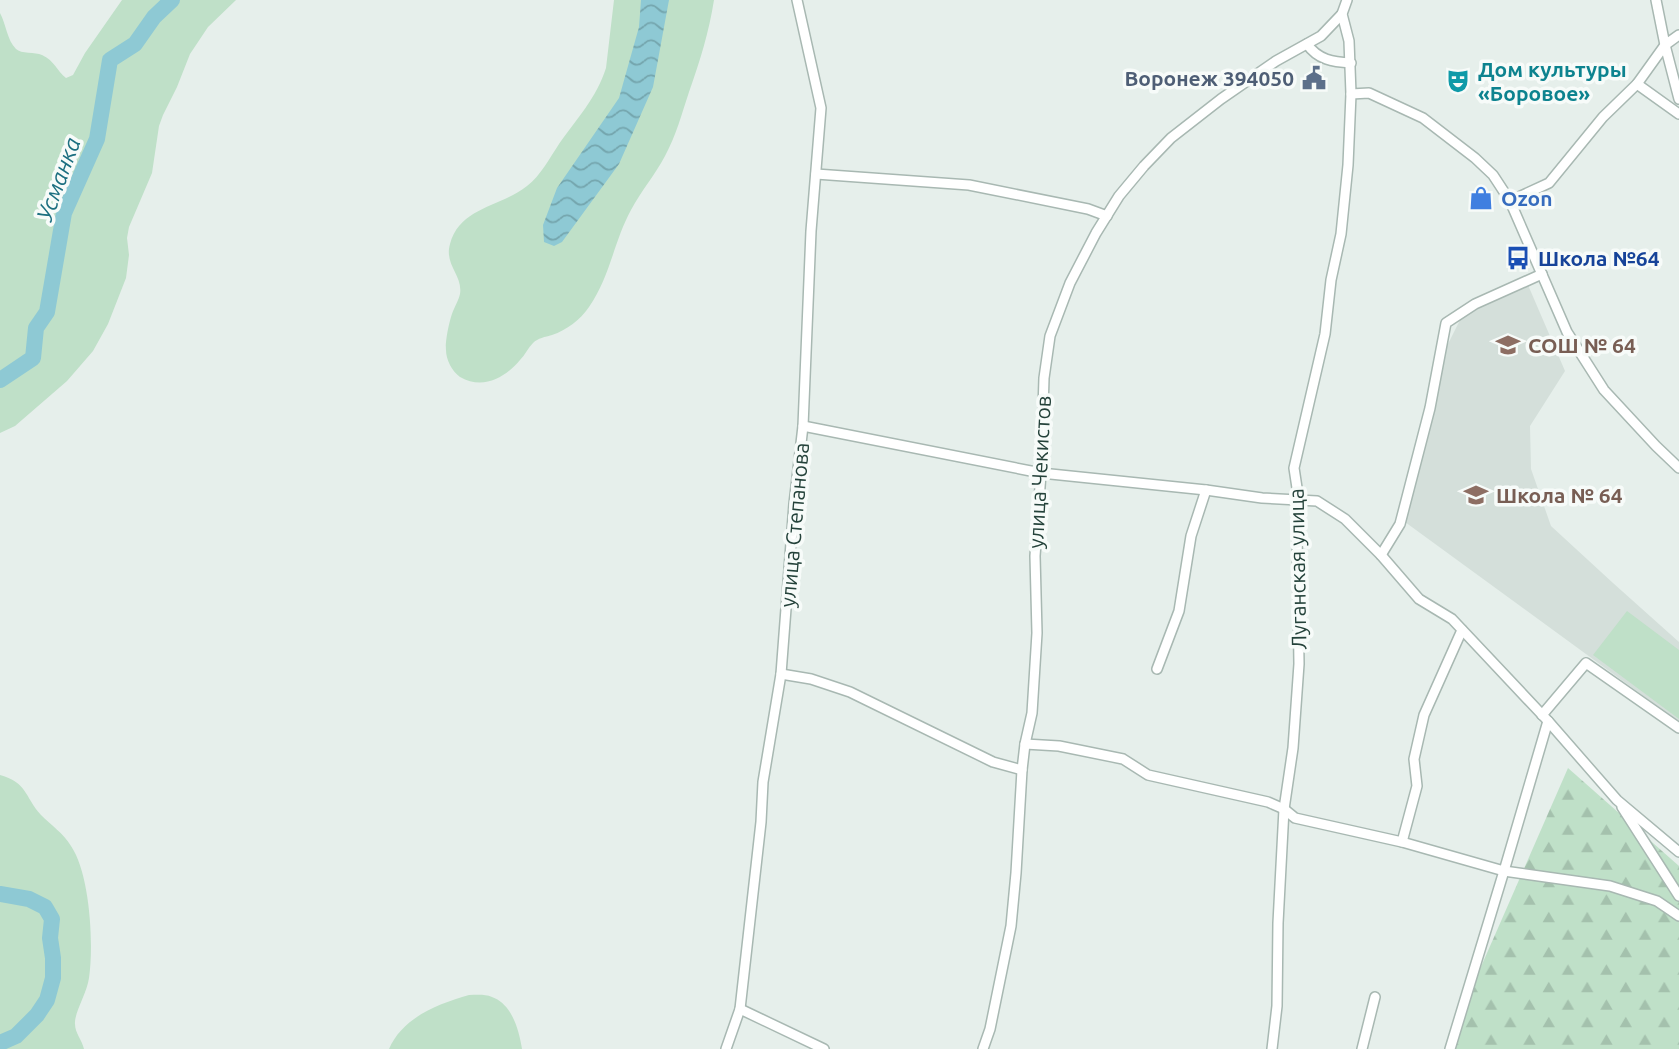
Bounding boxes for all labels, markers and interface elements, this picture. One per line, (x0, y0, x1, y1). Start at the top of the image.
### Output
place label: Дом культуры «Боровое» (1478, 57, 1627, 105)
public building icon: Воронеж 394050 (1300, 64, 1328, 92)
place label: Воронеж 394050 (1124, 66, 1294, 90)
theatre icon: Дом культуры «Боровое» (1444, 67, 1472, 95)
water label: Усманка (31, 134, 85, 225)
shop icon: Ozon (1467, 184, 1495, 212)
place label: Ozon (1501, 186, 1552, 210)
bus stop icon: Школа №64 (1504, 244, 1532, 272)
place label: Школа №64 (1538, 246, 1660, 270)
school or university icon: СОШ № 64 (1494, 331, 1522, 359)
place label: СОШ № 64 (1528, 333, 1636, 357)
street label: улица Чекистов (1023, 395, 1055, 549)
street label: улица Степанова (775, 442, 813, 608)
school or university icon: Школа № 64 (1462, 481, 1490, 509)
place label: Школа № 64 (1496, 483, 1623, 507)
street label: Луганская улица (1284, 488, 1310, 650)

